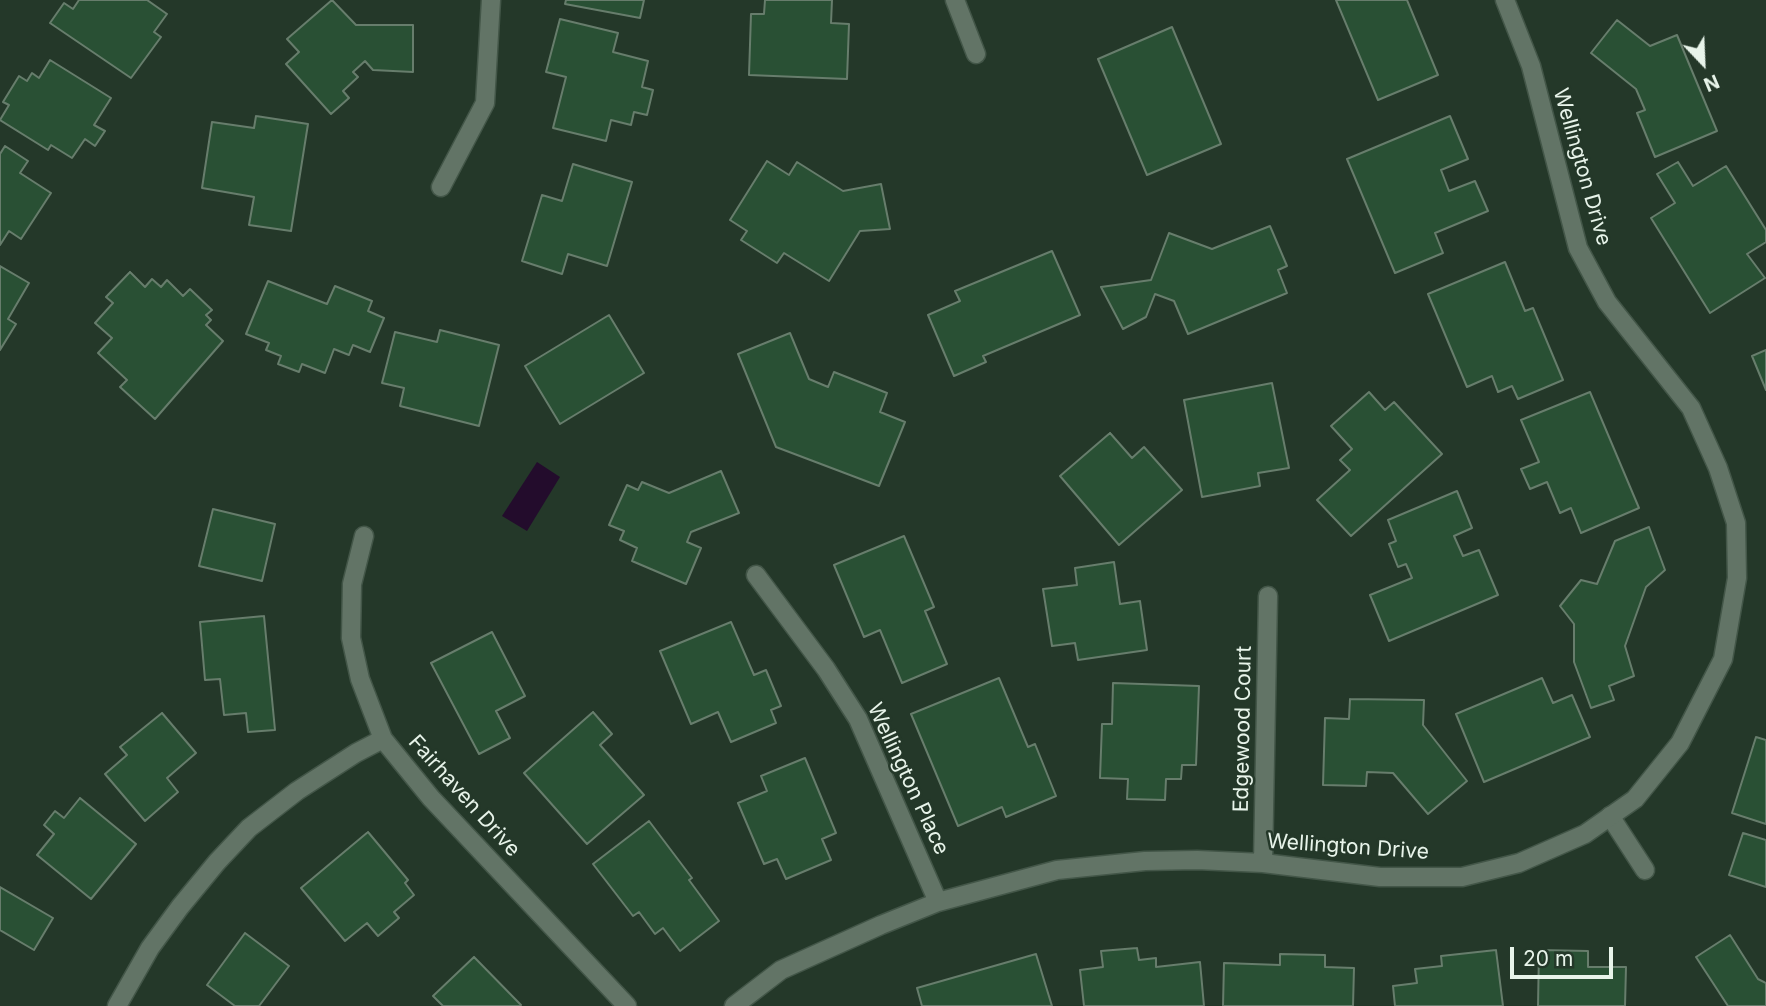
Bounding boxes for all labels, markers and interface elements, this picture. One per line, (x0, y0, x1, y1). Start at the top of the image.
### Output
north arrow (1668, 28, 1738, 98)
text: N (1700, 69, 1723, 96)
street label: Wellington Drive (1548, 86, 1616, 248)
street label: Edgewood Court (1229, 646, 1257, 812)
street label: Wellington Place (862, 699, 954, 859)
street label: Fairhaven Drive (403, 730, 525, 862)
street label: Wellington Drive (1266, 829, 1430, 865)
scale bar (1514, 932, 1617, 976)
text: 20 m (1523, 946, 1573, 971)

